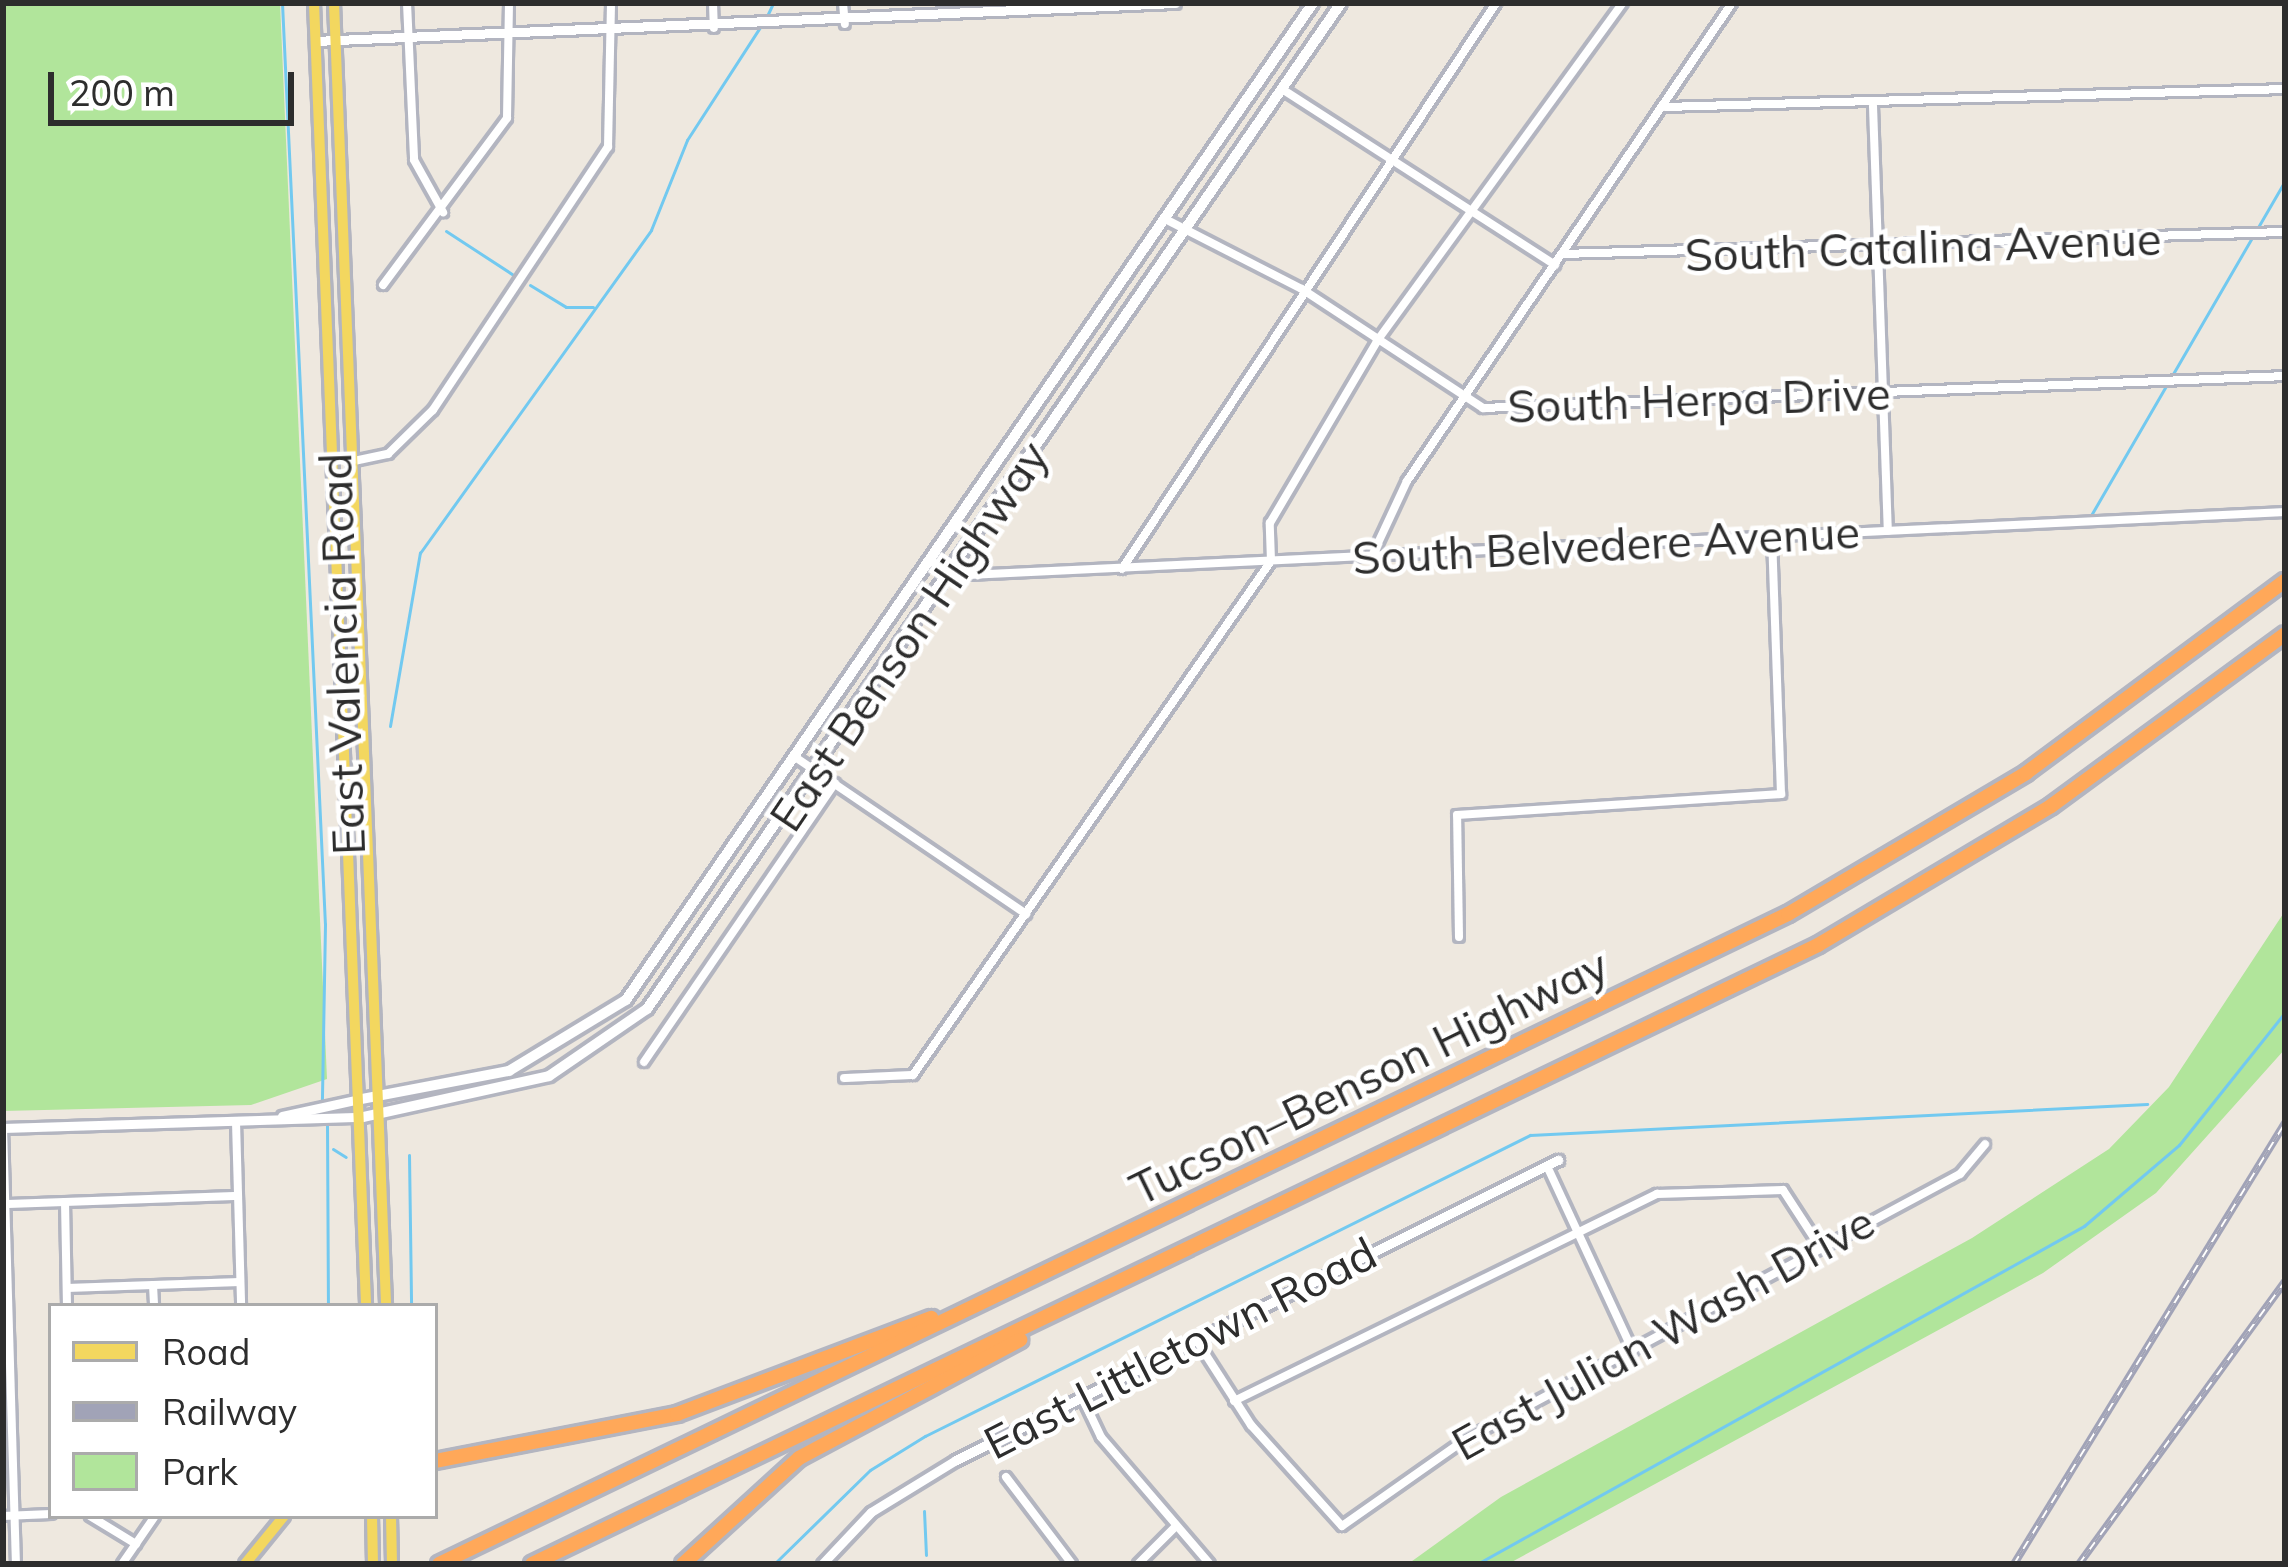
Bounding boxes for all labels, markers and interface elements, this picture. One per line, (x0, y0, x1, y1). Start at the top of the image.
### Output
scale bar (54, 48, 300, 122)
text: 200 m (69, 70, 175, 115)
street label: South Catalina Avenue (1684, 212, 2162, 282)
street label: South Herpa Drive (1507, 366, 1891, 434)
street label: East Benson Highway (759, 431, 1059, 841)
street label: East Valencia Road (308, 452, 376, 856)
street label: South Belvedere Avenue (1351, 505, 1861, 585)
street label: Tucson–Benson Highway (1121, 938, 1617, 1216)
street label: East Julian Wash Drive (1443, 1195, 1883, 1471)
street label: East Littletown Road (975, 1226, 1385, 1470)
legend (48, 1303, 438, 1519)
text: Road (162, 1329, 250, 1374)
text: Railway (162, 1389, 297, 1434)
text: Park (162, 1449, 238, 1494)

